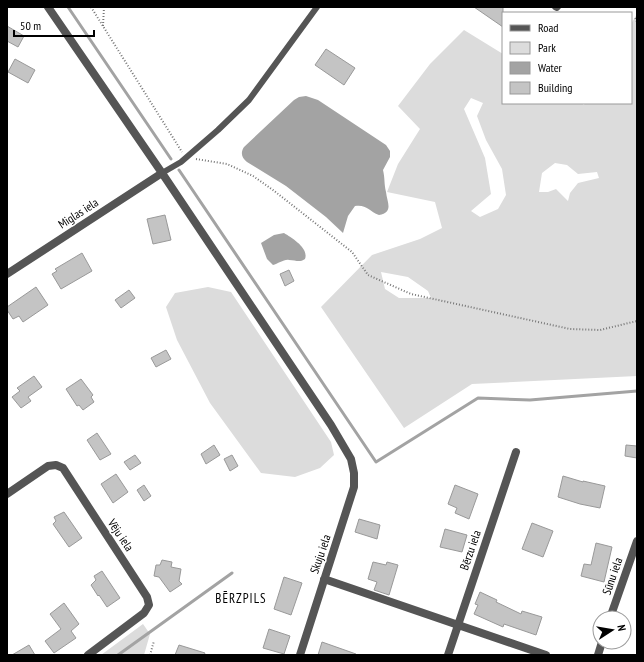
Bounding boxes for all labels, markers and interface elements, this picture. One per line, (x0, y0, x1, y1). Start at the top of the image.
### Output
scale bar (14, 12, 94, 38)
legend (502, 12, 632, 104)
text: 50 m (20, 18, 41, 33)
text: Road (538, 20, 558, 35)
text: Park (538, 40, 556, 55)
text: Water (538, 60, 563, 75)
text: Building (538, 80, 573, 95)
street label: Miglas iela (55, 194, 101, 231)
street label: Vēju iela (104, 515, 137, 554)
street label: Bērzu iela (456, 528, 484, 572)
street label: Skuju iela (306, 532, 334, 576)
street label: Sūnu iela (599, 555, 625, 597)
district label: BĒRZPILS (215, 590, 267, 607)
north arrow (592, 610, 632, 650)
text: N (614, 624, 629, 632)

